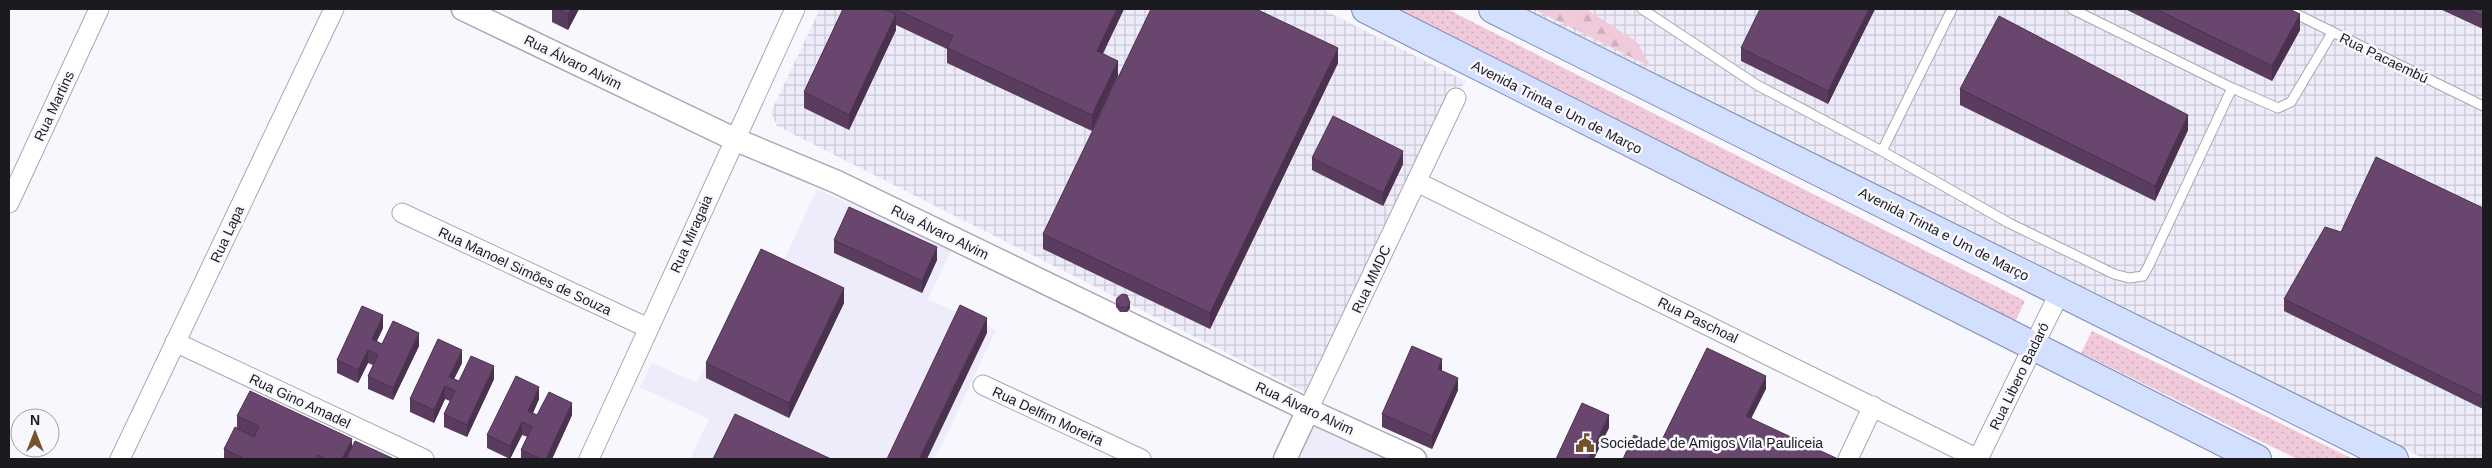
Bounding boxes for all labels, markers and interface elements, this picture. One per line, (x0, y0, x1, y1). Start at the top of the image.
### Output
street label: Rua Pacaembú (2337, 30, 2431, 86)
street label: Rua Álvaro Alvim (522, 31, 624, 93)
street label: Avenida Trinta e Um de Março (1469, 57, 1645, 157)
street label: Rua Martins (31, 68, 77, 144)
street label: Avenida Trinta e Um de Março (1856, 184, 2032, 284)
street label: Rua Miragaia (667, 193, 715, 275)
street label: Rua Álvaro Alvim (889, 201, 991, 263)
street label: Rua Lapa (207, 203, 247, 265)
street label: Rua Manoel Simões de Souza (436, 224, 614, 318)
street label: Rua MMDC (1348, 242, 1394, 316)
street label: Rua Paschoal (1655, 294, 1741, 346)
street label: Rua Libero Badaró (1986, 319, 2052, 432)
street label: Rua Gino Amadel (247, 371, 353, 431)
street label: Rua Álvaro Alvim (1253, 378, 1357, 438)
street label: Rua Delfim Moreira (990, 383, 1106, 449)
north arrow (10, 408, 60, 458)
text: N (30, 412, 40, 428)
public building icon: Sociedade de Amigos Vila Pauliceia (1574, 432, 1596, 454)
place label: Sociedade de Amigos Vila Pauliceia (1600, 435, 1823, 451)

